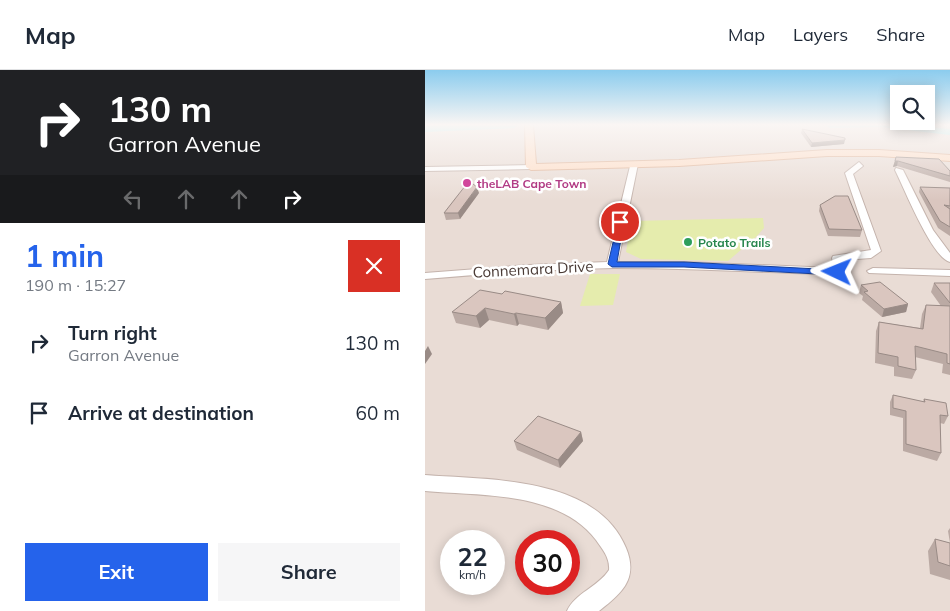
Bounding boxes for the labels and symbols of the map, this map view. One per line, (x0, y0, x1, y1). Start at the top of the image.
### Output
place label: theLAB Cape Town (477, 176, 587, 191)
marker: theLAB Cape Town (461, 177, 473, 189)
pin (599, 201, 641, 243)
place label: Potato Trails (698, 235, 770, 250)
marker: Potato Trails (682, 236, 694, 248)
position arrow (810, 245, 862, 297)
street label: Connemara Drive (472, 256, 594, 282)
speed limit sign: 30 (515, 530, 580, 595)

